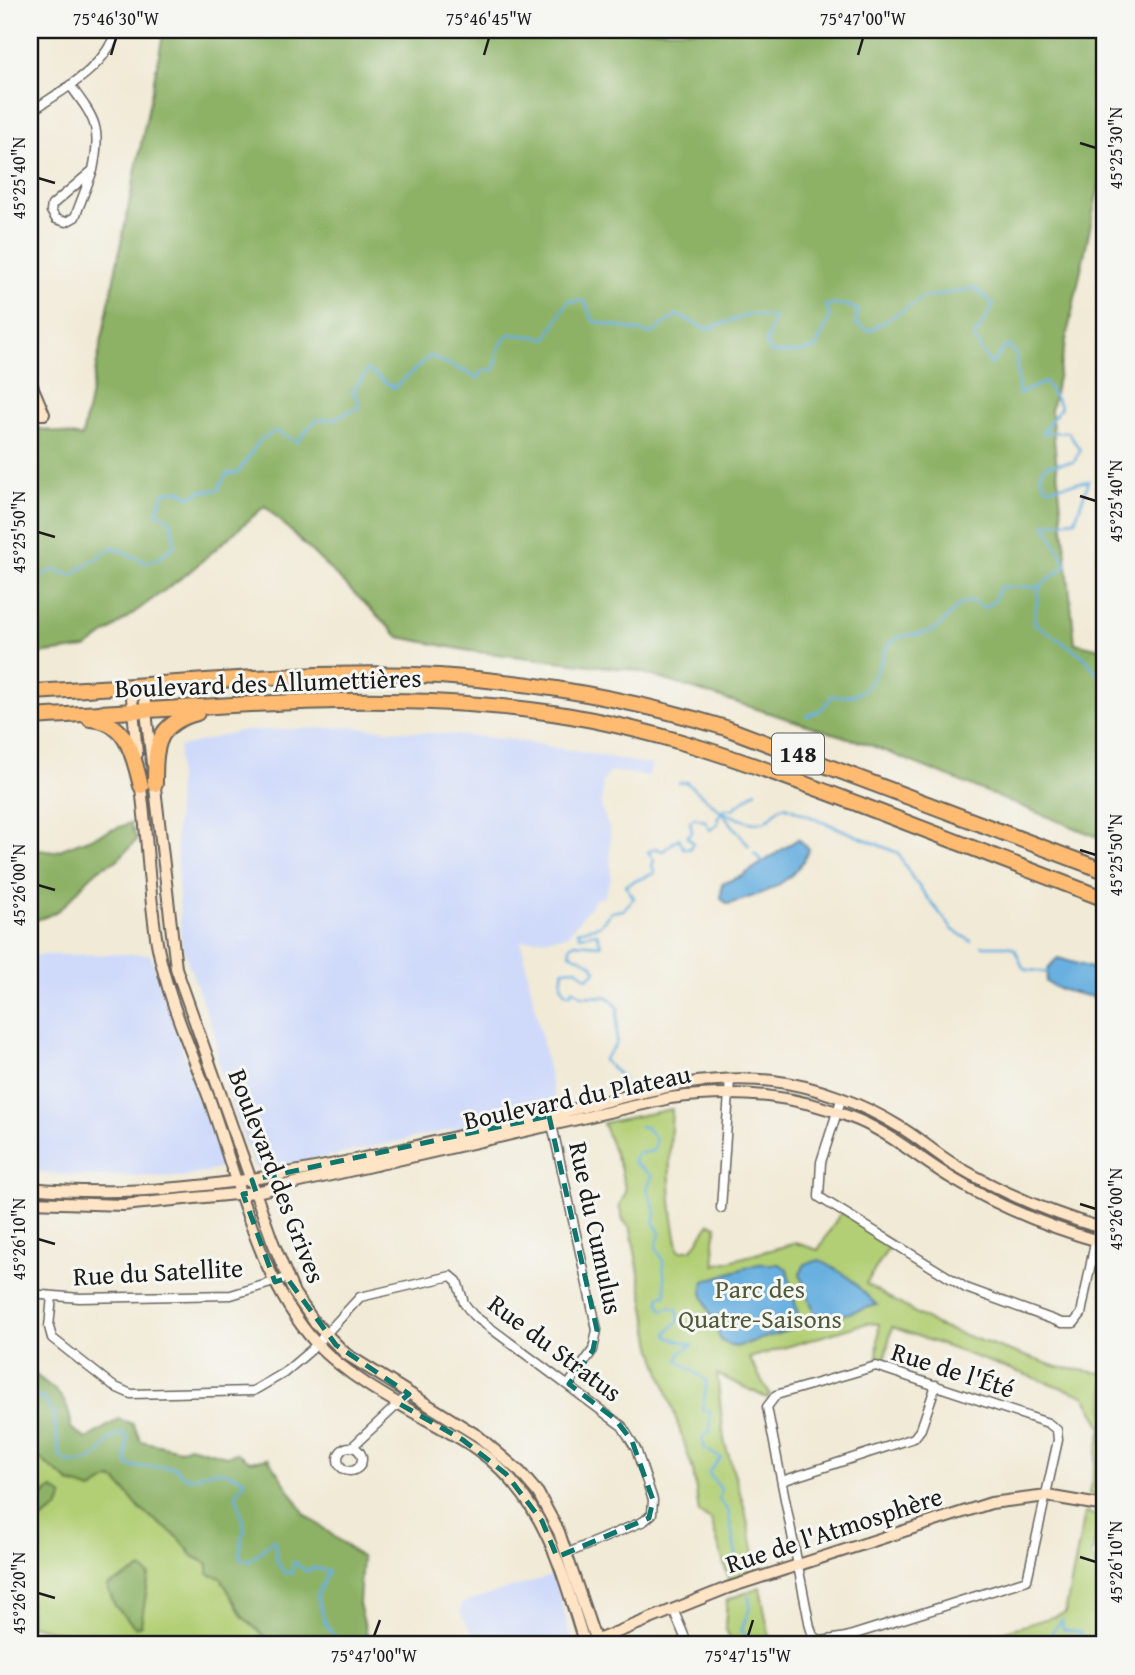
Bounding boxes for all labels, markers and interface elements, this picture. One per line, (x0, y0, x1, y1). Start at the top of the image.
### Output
text: 75°46'30"W (73, 5, 160, 32)
text: 75°46'45"W (446, 5, 533, 32)
text: 75°47'00"W (820, 5, 907, 32)
text: 45°25'30"N (1102, 106, 1129, 189)
text: 45°25'40"N (5, 136, 32, 219)
text: 45°25'40"N (1102, 459, 1129, 542)
text: 45°25'50"N (5, 490, 32, 573)
street label: Boulevard des Allumettières (114, 658, 422, 707)
road number: 148 (772, 734, 824, 774)
text: 45°25'50"N (1102, 813, 1129, 896)
text: 45°26'00"N (5, 843, 32, 926)
street label: Boulevard du Plateau (460, 1053, 694, 1140)
street label: Boulevard des Grives (219, 1063, 336, 1289)
street label: Rue du Cumulus (559, 1138, 634, 1318)
text: 45°26'00"N (1102, 1167, 1129, 1250)
text: 45°26'10"N (5, 1197, 32, 1280)
street label: Rue du Satellite (72, 1248, 244, 1295)
park label: Parc des Quatre-Saisons (678, 1269, 842, 1338)
street label: Rue du Stratus (480, 1284, 630, 1411)
street label: Rue de l'Été (887, 1331, 1020, 1408)
street label: Rue de l'Atmosphère (720, 1476, 947, 1583)
text: 45°26'10"N (1102, 1520, 1129, 1603)
text: 45°26'20"N (5, 1551, 32, 1634)
text: 75°47'00"W (331, 1642, 418, 1669)
text: 75°47'15"W (705, 1642, 792, 1669)

